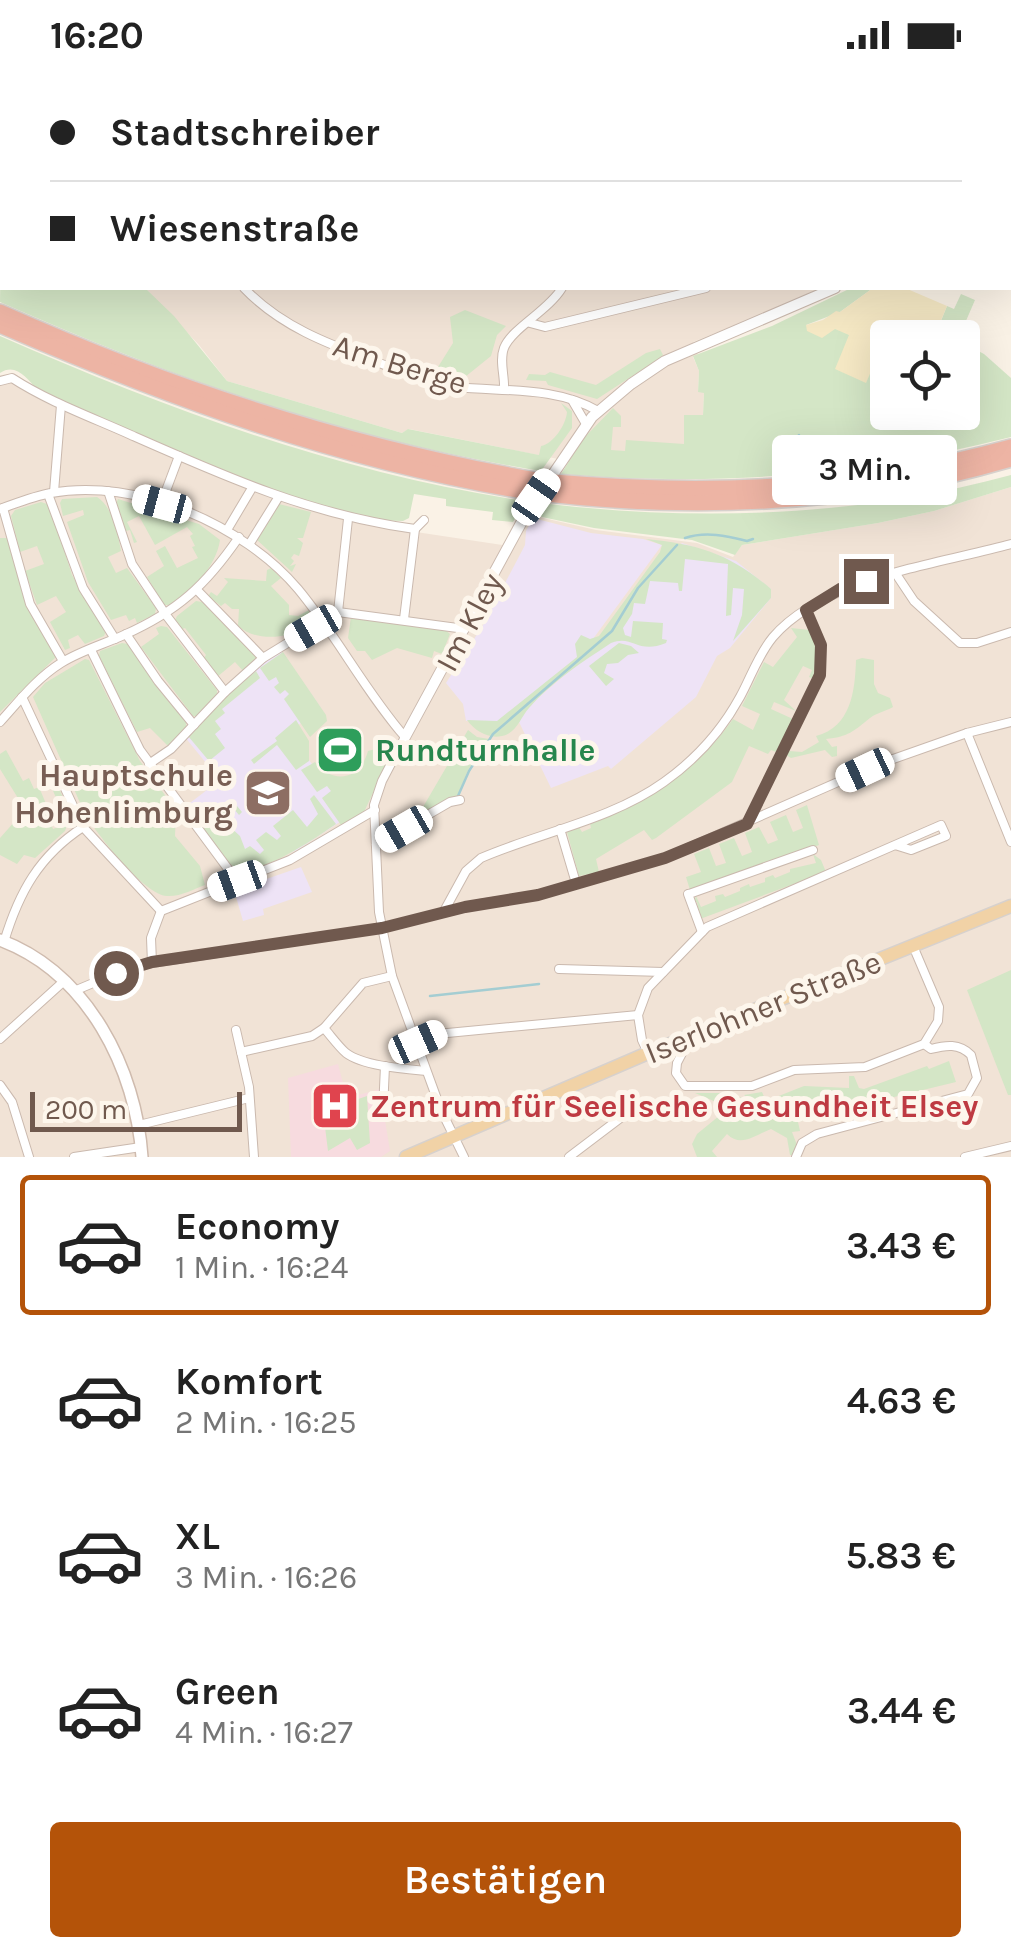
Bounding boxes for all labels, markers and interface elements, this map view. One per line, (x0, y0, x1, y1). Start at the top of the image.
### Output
text: 16:20 (50, 13, 144, 58)
text: Stadtschreiber (110, 110, 380, 155)
text: Wiesenstraße (110, 206, 359, 251)
map controls (870, 320, 980, 430)
button: locate (870, 320, 980, 430)
street label: Am Berge (329, 327, 471, 402)
callout: 3 Min. (774, 436, 958, 506)
text: 3 Min. (819, 451, 910, 488)
car (507, 464, 565, 530)
car (129, 482, 195, 526)
route end (844, 559, 889, 604)
street label: Im Kley (428, 567, 511, 678)
car (280, 600, 346, 656)
sports icon: Rundturnhalle (314, 724, 366, 776)
place label: Rundturnhalle (375, 732, 596, 769)
car (831, 744, 899, 796)
place label: Hauptschule Hohenlimburg (14, 757, 233, 831)
school or university icon: Hauptschule Hohenlimburg (242, 767, 294, 819)
car (371, 801, 437, 857)
car (204, 857, 270, 905)
street label: Iserlohner Straße (640, 943, 887, 1072)
route start (94, 951, 139, 996)
car (384, 1016, 452, 1068)
hospital icon: Zentrum für Seelische Gesundheit Elsey (309, 1080, 361, 1132)
scale bar (30, 1087, 242, 1132)
place label: Zentrum für Seelische Gesundheit Elsey (370, 1088, 978, 1125)
text: 200 m (45, 1093, 127, 1126)
icon: car (55, 1200, 145, 1290)
text: Economy (175, 1204, 339, 1249)
text: 3.43 € (846, 1223, 956, 1268)
text: 1 Min. · 16:24 (175, 1249, 348, 1286)
icon: car (55, 1355, 145, 1445)
text: Komfort (175, 1359, 323, 1404)
text: 4.63 € (847, 1378, 956, 1423)
text: 2 Min. · 16:25 (175, 1404, 357, 1441)
icon: car (55, 1510, 145, 1600)
text: XL (175, 1514, 220, 1559)
text: 5.83 € (845, 1533, 956, 1578)
text: 3 Min. · 16:26 (175, 1559, 357, 1596)
icon: car (55, 1665, 145, 1755)
text: Green (175, 1669, 280, 1714)
text: 3.44 € (847, 1688, 956, 1733)
text: 4 Min. · 16:27 (175, 1714, 353, 1751)
button: Bestätigen (50, 1822, 961, 1937)

